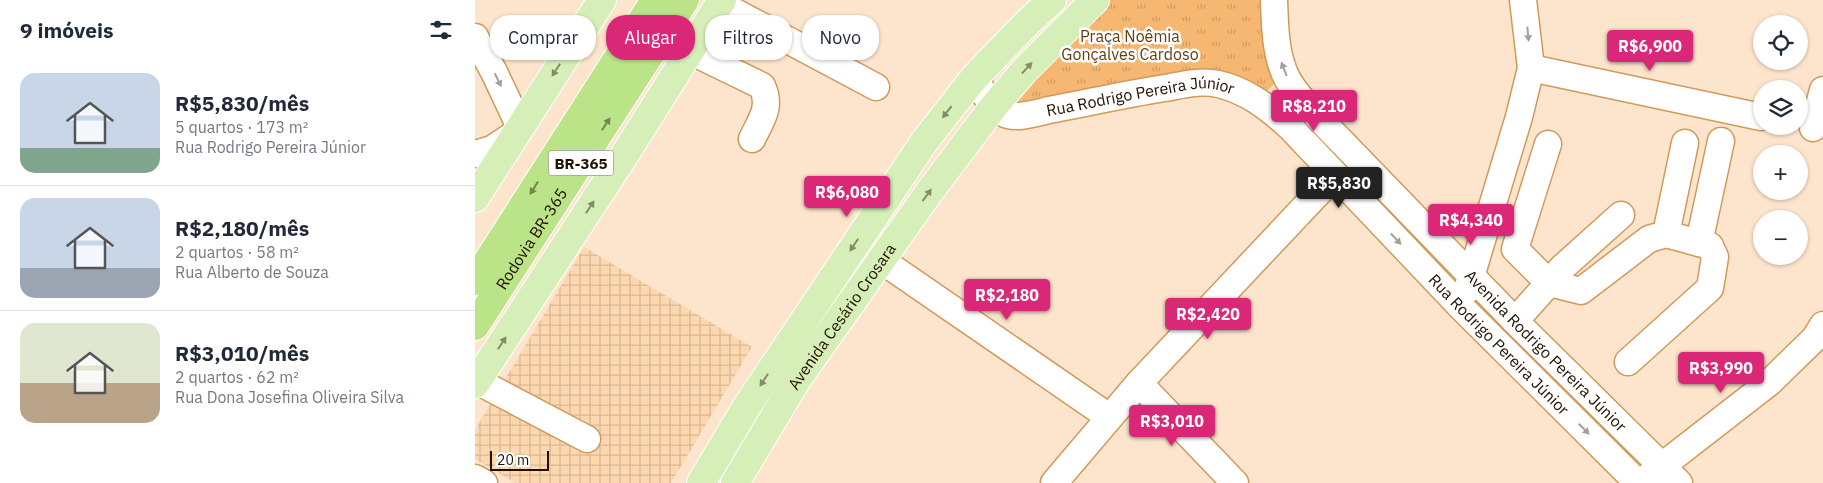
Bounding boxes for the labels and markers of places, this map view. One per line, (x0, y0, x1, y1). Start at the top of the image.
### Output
pin: R$6,900 (1604, 30, 1696, 72)
pin: R$8,210 (1268, 90, 1360, 132)
pin: R$5,830 (1293, 166, 1385, 209)
pin: R$6,080 (801, 176, 893, 218)
pin: R$4,340 (1425, 204, 1517, 246)
pin: R$2,180 (961, 278, 1053, 321)
pin: R$2,420 (1162, 298, 1254, 340)
pin: R$3,990 (1675, 352, 1767, 394)
pin: R$3,010 (1126, 404, 1218, 447)

